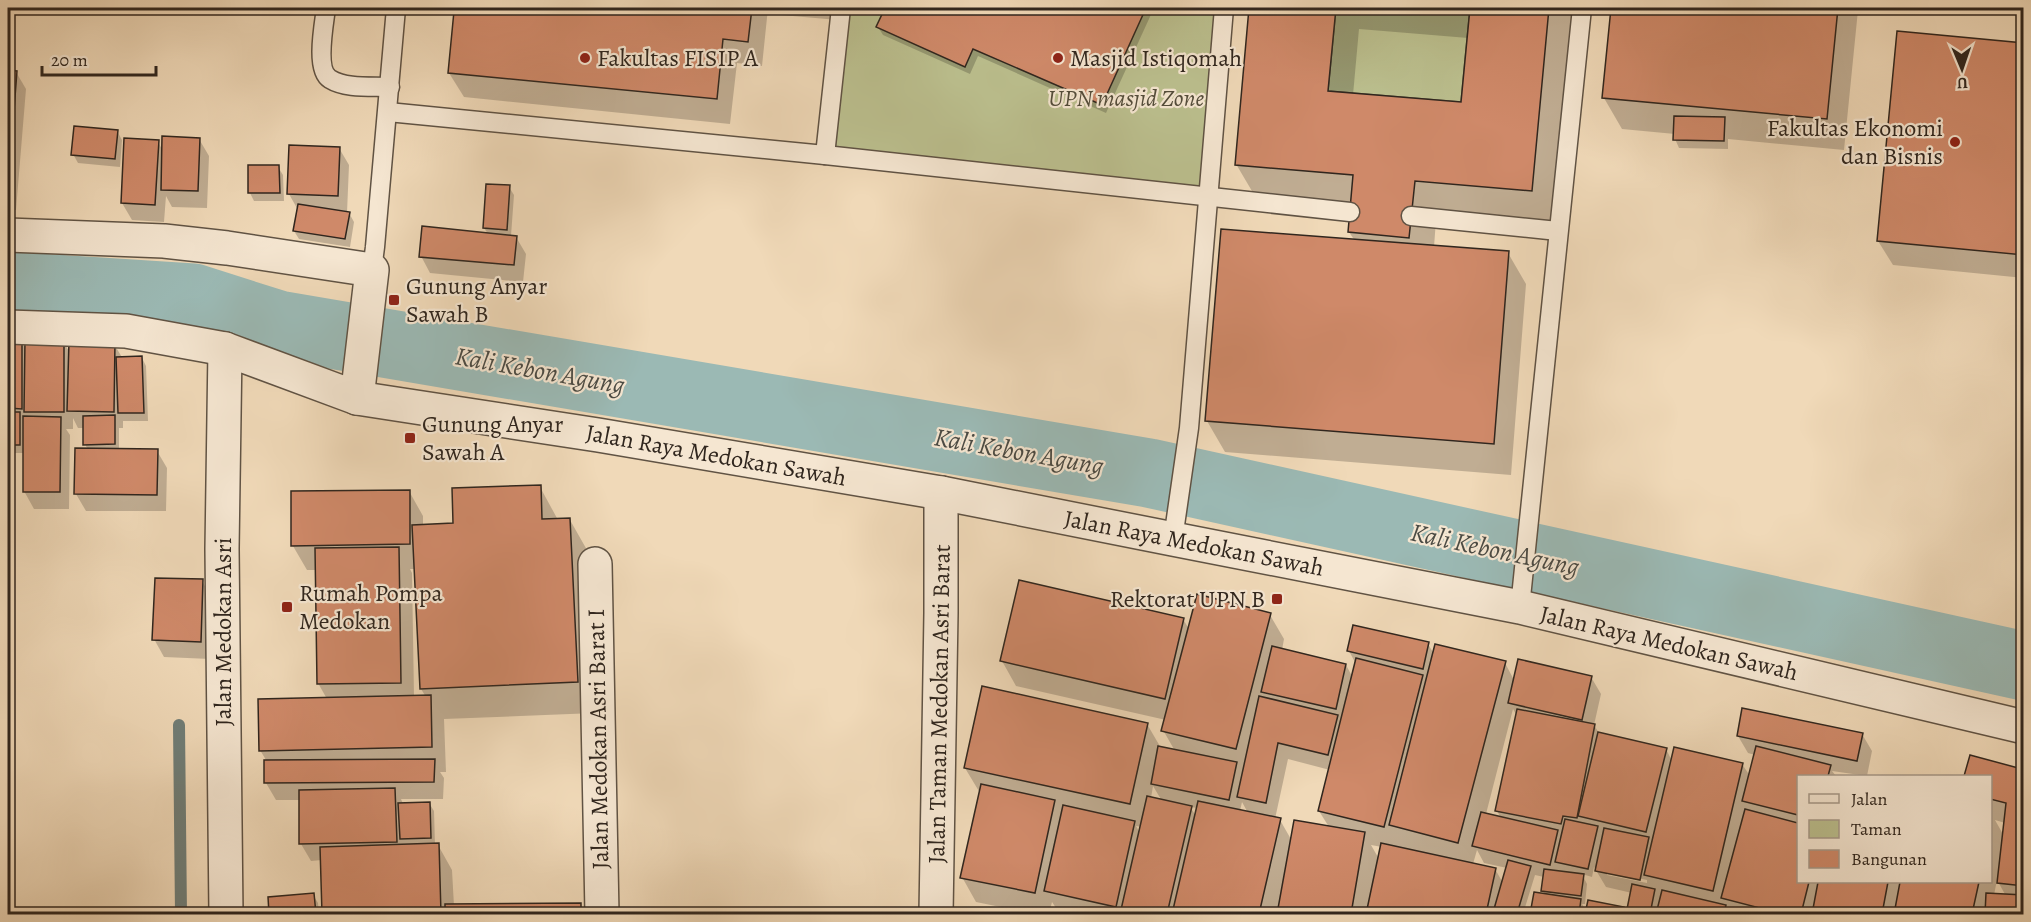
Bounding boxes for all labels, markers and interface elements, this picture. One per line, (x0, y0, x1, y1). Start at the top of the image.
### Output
scale bar (42, 39, 156, 77)
north arrow (1932, 39, 1992, 99)
place label: Fakultas FISIP A (597, 42, 759, 74)
place label: Masjid Istiqomah (1070, 42, 1242, 74)
text: 20 m (51, 48, 88, 72)
marker: Fakultas FISIP A (578, 51, 592, 65)
marker: Masjid Istiqomah (1051, 51, 1065, 65)
text: U (1956, 72, 1968, 94)
park label: UPN masjid Zone (1048, 82, 1204, 114)
place label: Fakultas Ekonomi dan Bisnis (1767, 112, 1943, 172)
marker: Fakultas Ekonomi dan Bisnis (1948, 135, 1962, 149)
place label: Gunung Anyar Sawah B (406, 270, 548, 330)
marker: Gunung Anyar Sawah B (387, 293, 401, 307)
water label: Kali Kebon Agung (452, 338, 628, 403)
place label: Gunung Anyar Sawah A (422, 408, 564, 468)
street label: Jalan Raya Medokan Sawah (583, 416, 849, 494)
water label: Kali Kebon Agung (931, 419, 1107, 484)
marker: Gunung Anyar Sawah A (403, 431, 417, 445)
street label: Jalan Raya Medokan Sawah (1061, 502, 1327, 584)
water label: Kali Kebon Agung (1407, 515, 1583, 585)
street label: Jalan Medokan Asri (207, 538, 239, 726)
street label: Jalan Taman Medokan Asri Barat (920, 544, 958, 864)
place label: Rumah Pompa Medokan (299, 577, 443, 637)
place label: Rektorat UPN B (1110, 583, 1265, 615)
marker: Rektorat UPN B (1270, 592, 1284, 606)
street label: Jalan Raya Medokan Sawah (1537, 598, 1801, 688)
marker: Rumah Pompa Medokan (280, 600, 294, 614)
street label: Jalan Medokan Asri Barat I (580, 608, 616, 870)
legend (1797, 775, 1992, 883)
text: Jalan (1851, 787, 1888, 811)
text: Taman (1851, 817, 1902, 841)
text: Bangunan (1851, 847, 1927, 871)

